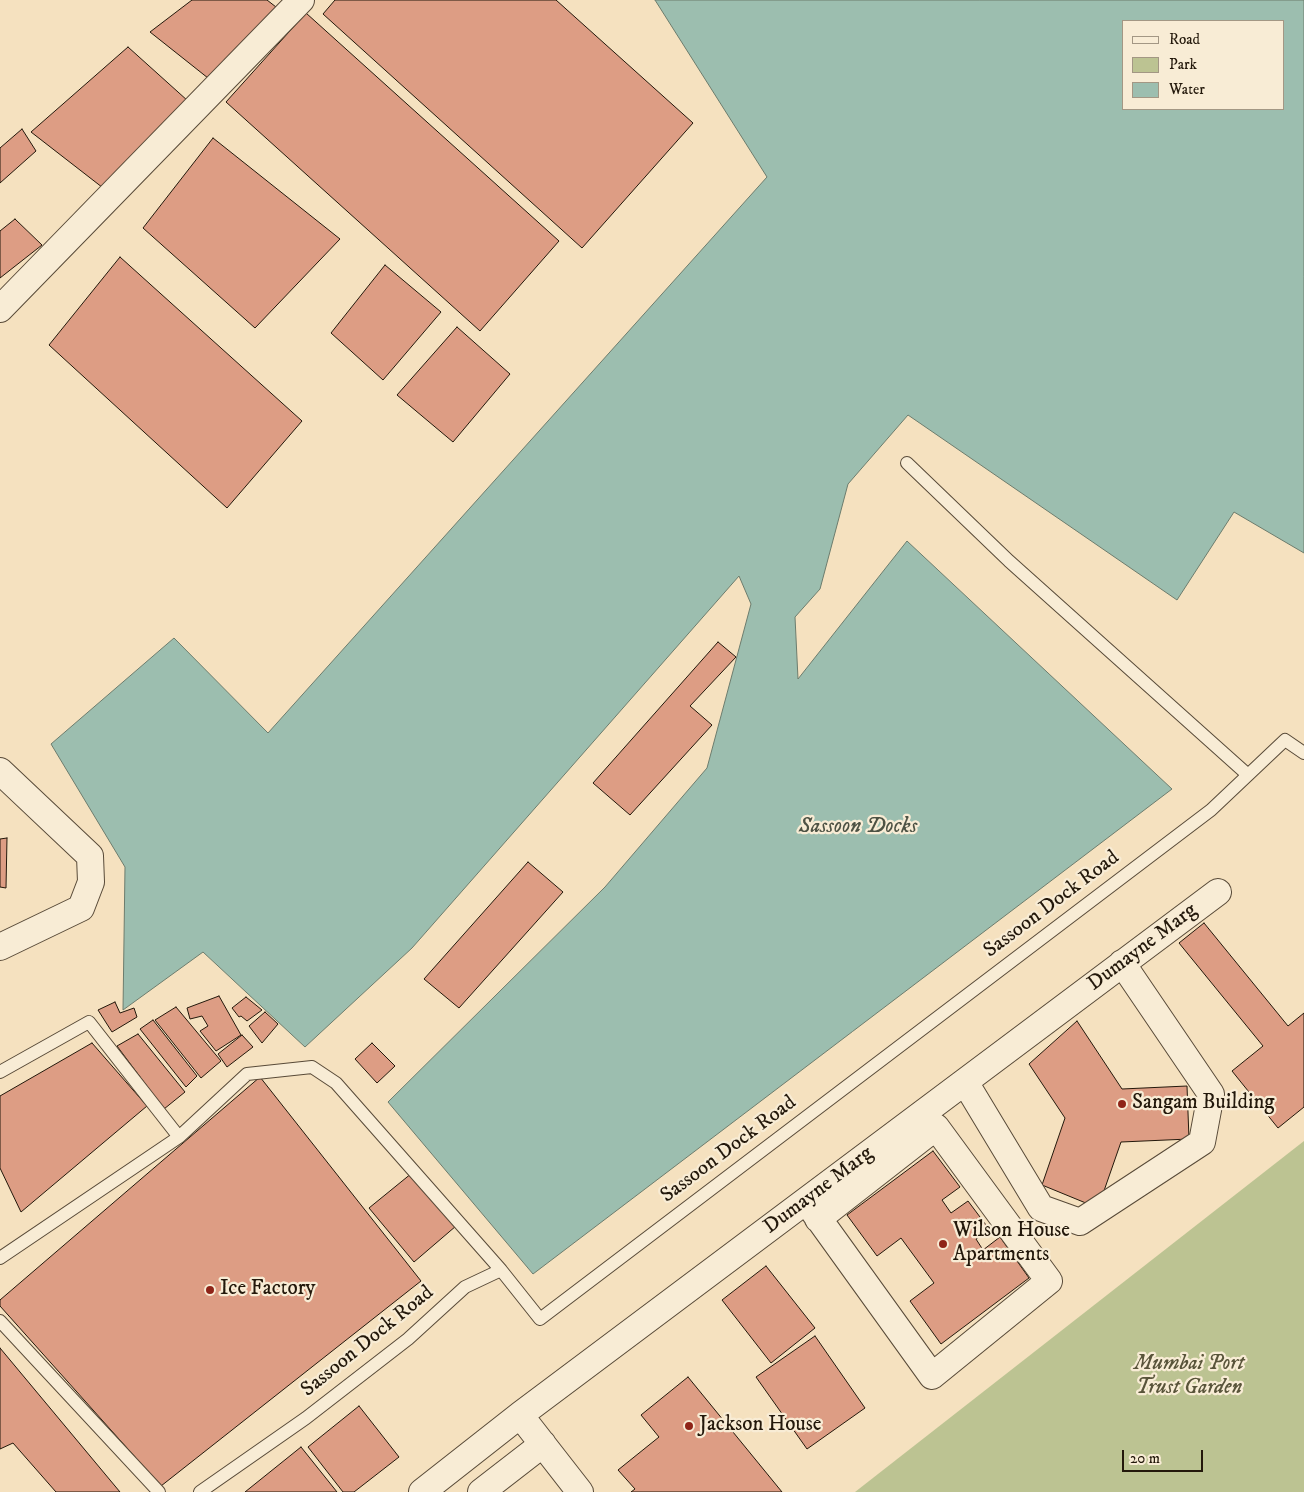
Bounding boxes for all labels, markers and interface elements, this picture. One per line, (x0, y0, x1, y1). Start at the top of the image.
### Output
legend (1122, 20, 1284, 110)
text: Road (1169, 30, 1200, 49)
text: Park (1169, 55, 1197, 74)
text: Water (1169, 80, 1205, 99)
water label: Sassoon Docks (799, 814, 917, 840)
street label: Sassoon Dock Road (979, 846, 1125, 964)
street label: Dumayne Marg (1083, 899, 1203, 997)
street label: Sassoon Dock Road (656, 1091, 802, 1209)
place label: Sangam Building (1132, 1091, 1275, 1117)
marker: Sangam Building (1116, 1098, 1128, 1110)
street label: Dumayne Marg (759, 1142, 879, 1240)
place label: Wilson House Apartments (953, 1219, 1070, 1269)
marker: Wilson House Apartments (937, 1238, 949, 1250)
place label: Ice Factory (220, 1277, 315, 1303)
street label: Sassoon Dock Road (297, 1281, 439, 1403)
marker: Ice Factory (204, 1284, 216, 1296)
park label: Mumbai Port Trust Garden (1134, 1352, 1244, 1402)
place label: Jackson House (699, 1413, 821, 1439)
marker: Jackson House (683, 1420, 695, 1432)
scale bar (1124, 1440, 1205, 1472)
text: 20 m (1130, 1449, 1160, 1468)

